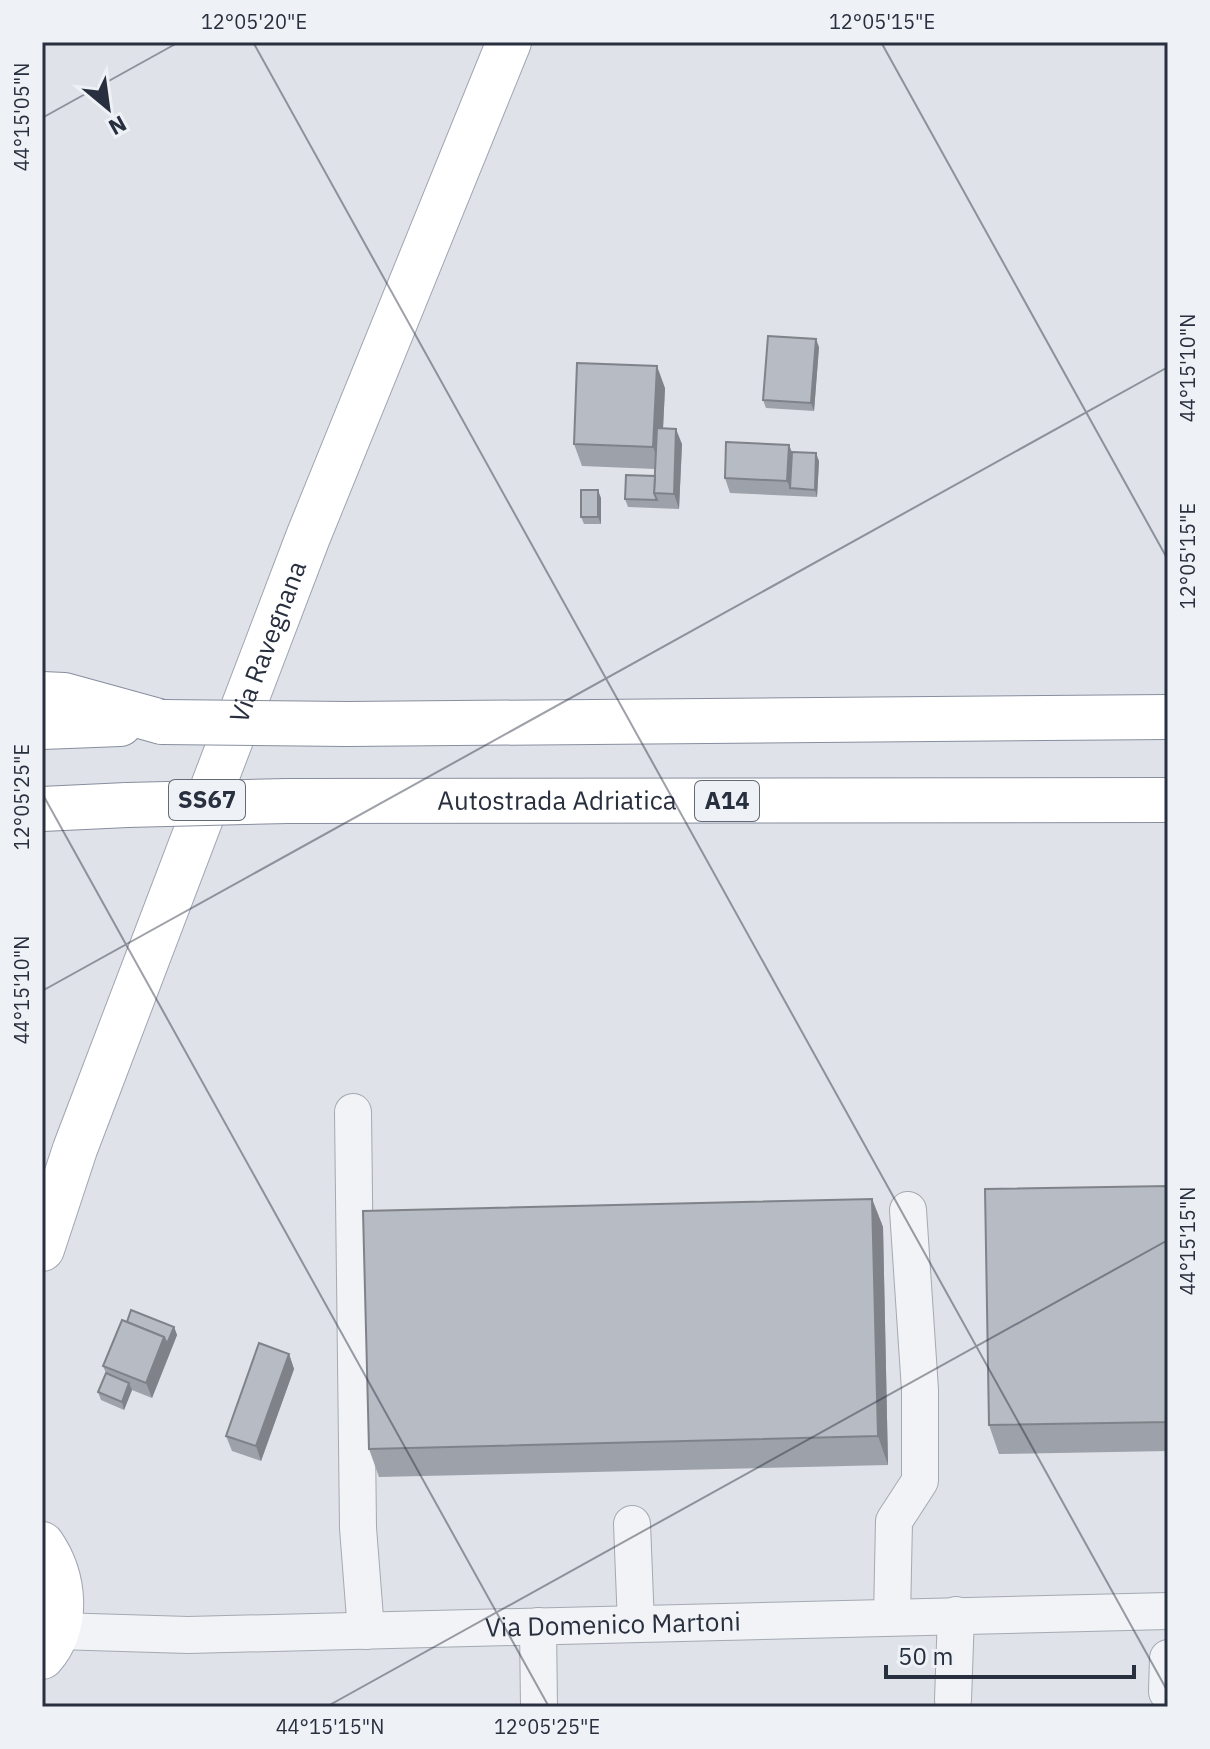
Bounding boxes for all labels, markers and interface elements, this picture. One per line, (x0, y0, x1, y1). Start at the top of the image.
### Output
text: 12°05'20"E (201, 8, 307, 35)
text: 12°05'15"E (829, 8, 935, 35)
text: 44°15'05"N (8, 63, 35, 171)
north arrow (68, 68, 148, 148)
text: N (104, 109, 132, 142)
text: 44°15'10"N (1174, 314, 1201, 422)
text: 12°05'15"E (1174, 503, 1201, 609)
street label: Via Ravegnana (221, 556, 313, 727)
text: 12°05'25"E (8, 744, 35, 850)
road number: SS67 (169, 780, 245, 820)
road number: A14 (695, 781, 759, 821)
street label: Autostrada Adriatica (437, 783, 677, 817)
text: 44°15'10"N (8, 936, 35, 1044)
text: 44°15'15"N (1174, 1187, 1201, 1295)
street label: Via Domenico Martoni (484, 1603, 741, 1644)
scale bar (886, 1629, 1134, 1679)
text: 50 m (898, 1640, 953, 1672)
text: 44°15'15"N (276, 1713, 384, 1740)
text: 12°05'25"E (494, 1713, 600, 1740)

